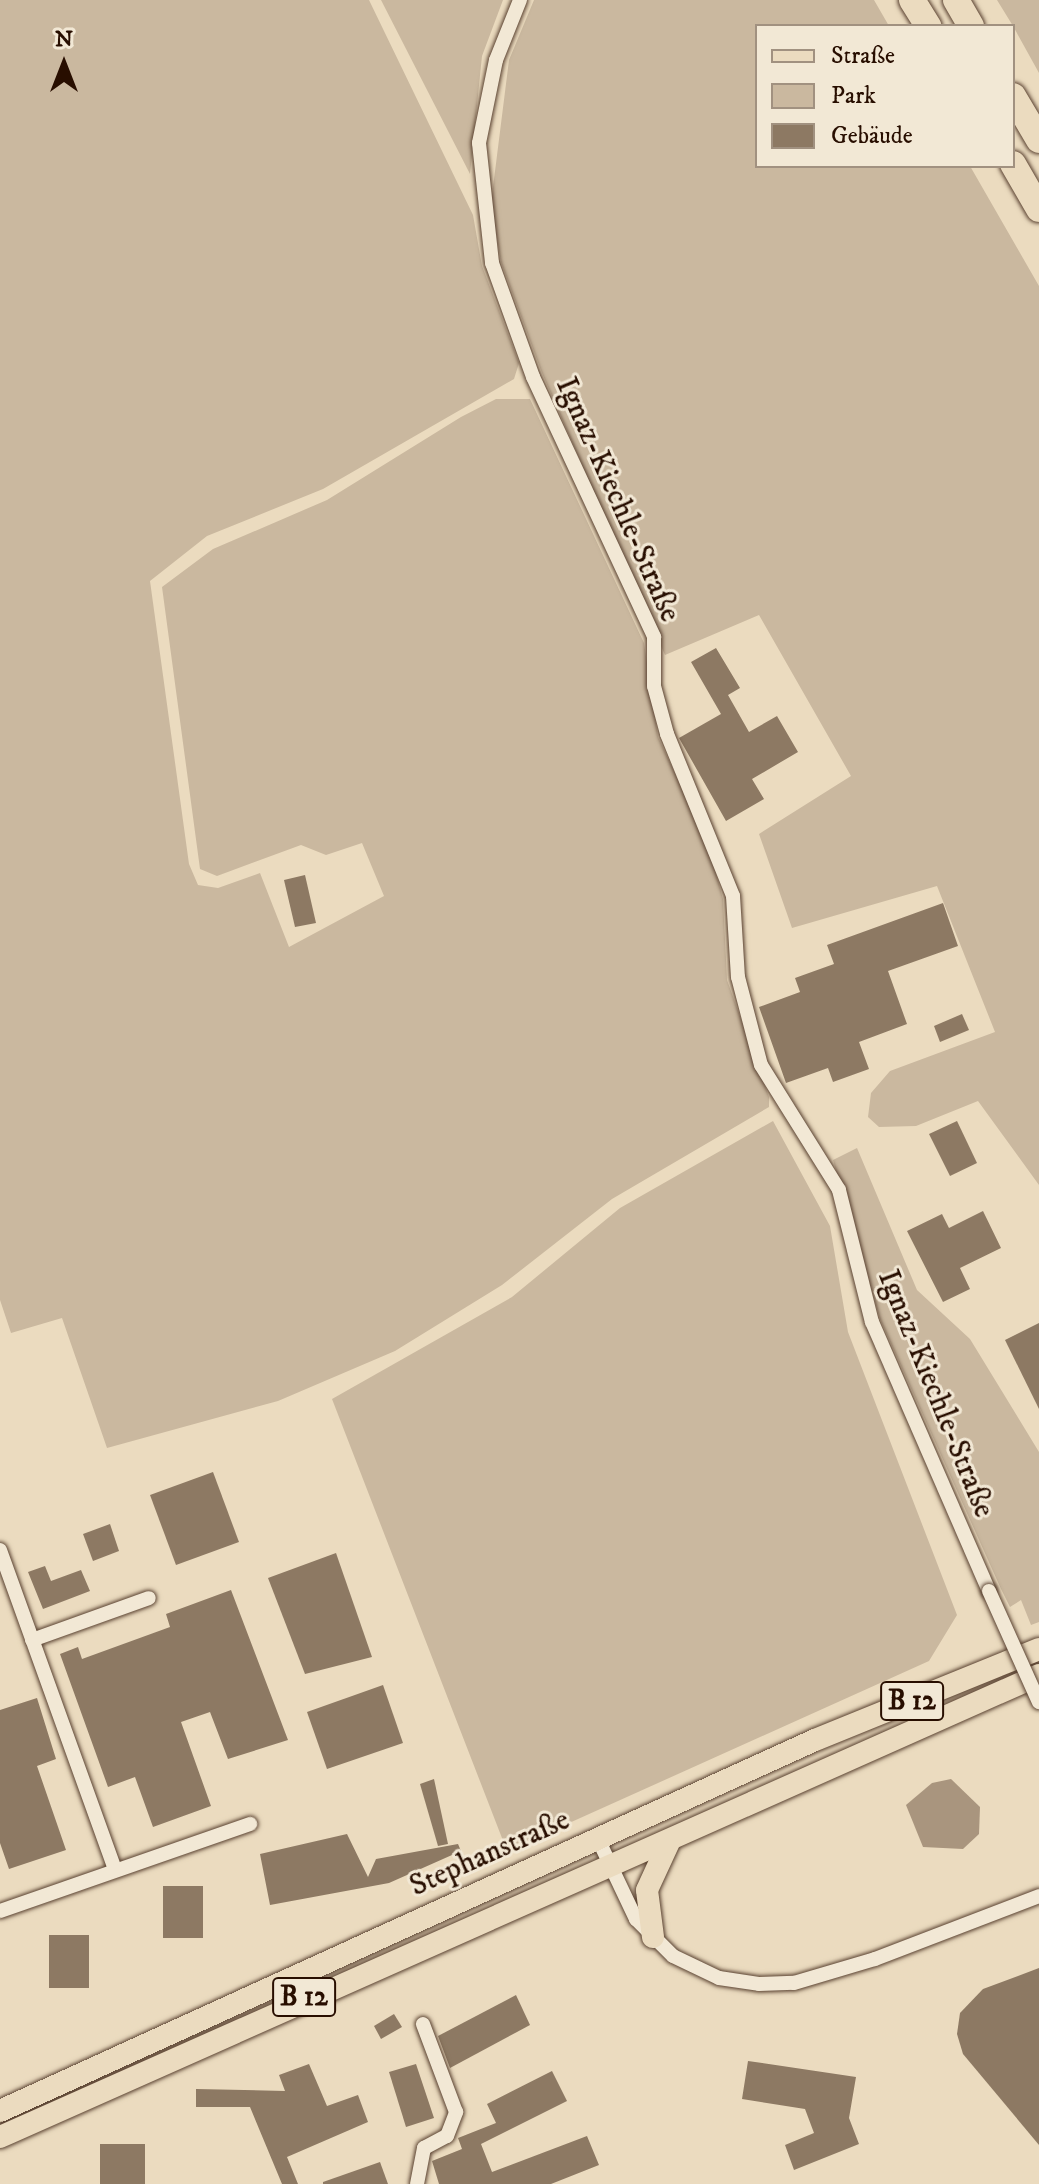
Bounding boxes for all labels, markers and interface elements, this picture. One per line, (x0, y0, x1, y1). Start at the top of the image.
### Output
north arrow (24, 24, 104, 104)
legend (755, 24, 1015, 168)
text: N (55, 26, 73, 53)
text: Straße (831, 41, 895, 71)
text: Park (831, 81, 876, 111)
text: Gebäude (831, 121, 913, 151)
street label: Ignaz-Kiechle-Straße (547, 372, 687, 628)
street label: Ignaz-Kiechle-Straße (869, 1265, 1001, 1523)
road number: B 12 (880, 1677, 944, 1725)
street label: Stephanstraße (405, 1803, 575, 1905)
road number: B 12 (272, 1973, 336, 2021)

